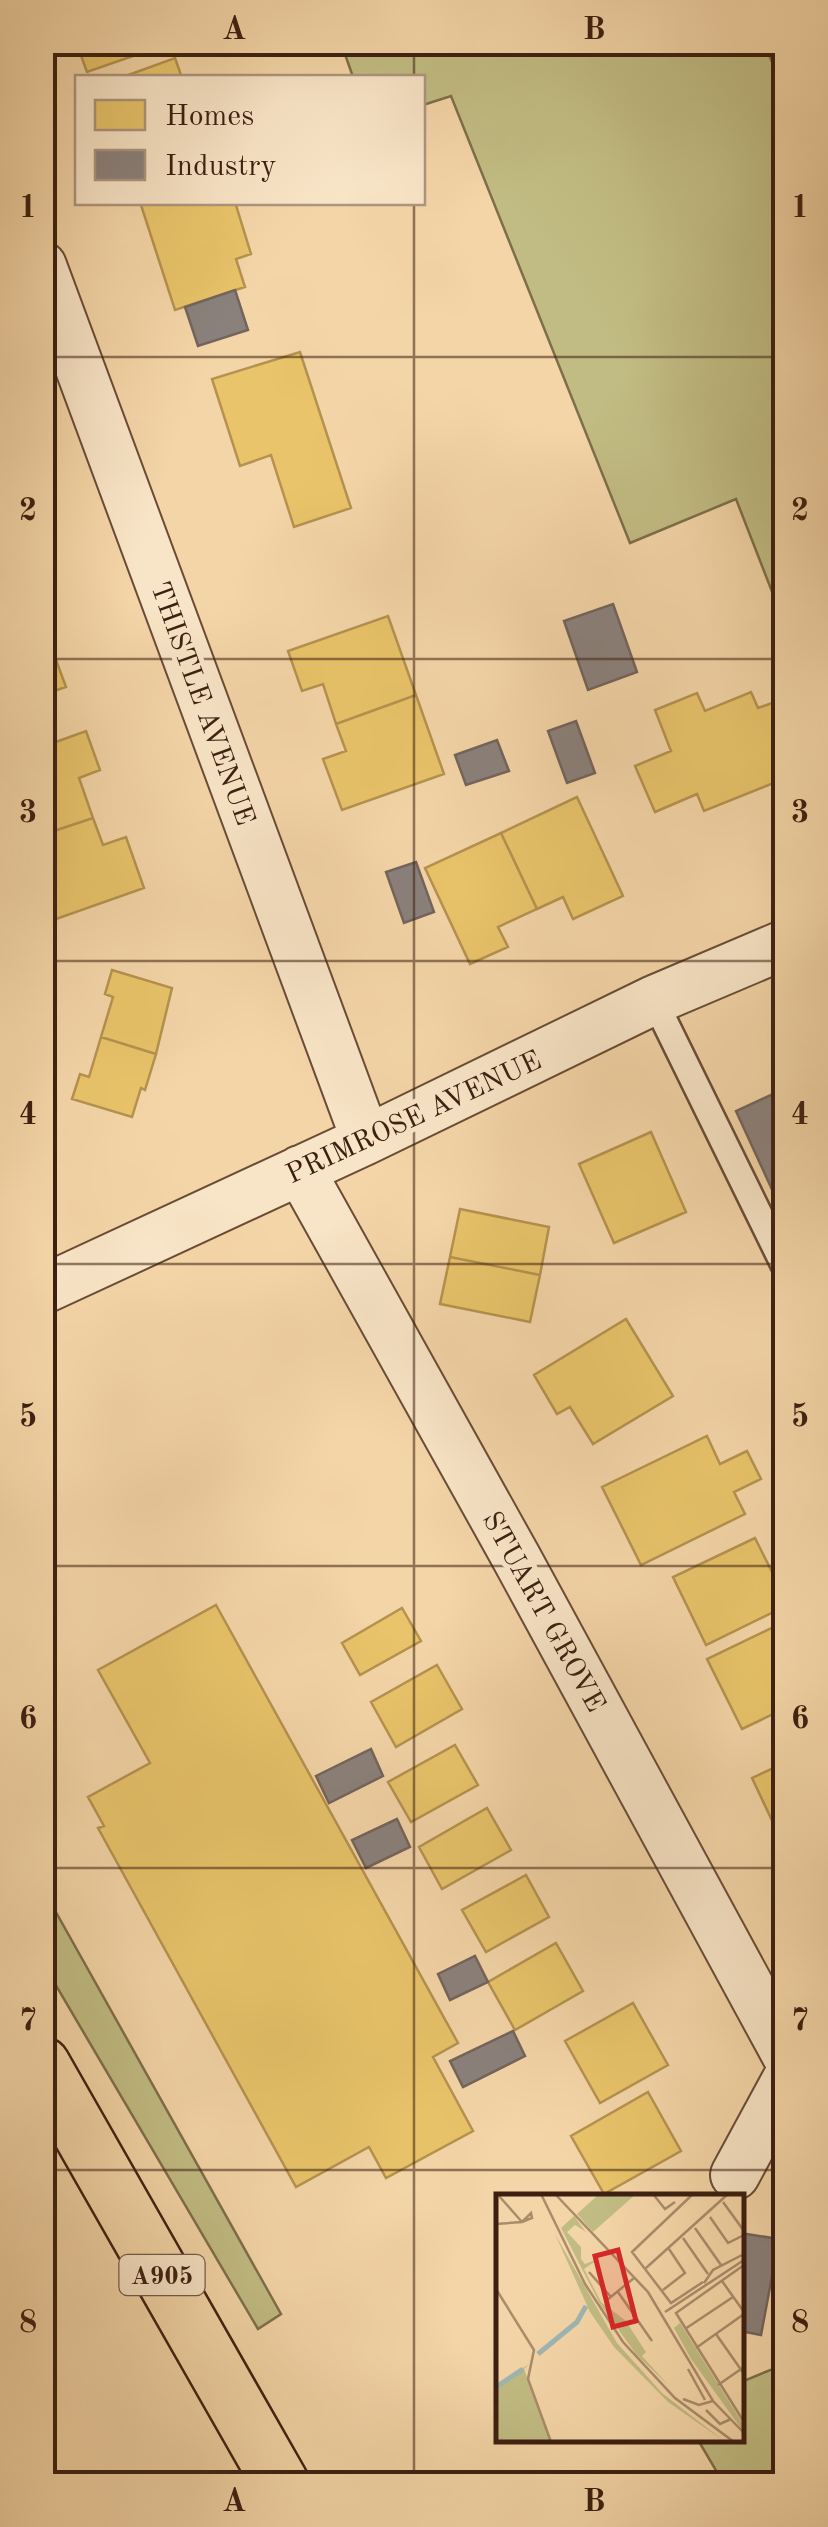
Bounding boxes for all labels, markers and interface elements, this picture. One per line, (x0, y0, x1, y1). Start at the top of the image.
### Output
text: A (222, 15, 246, 47)
text: B (583, 15, 605, 47)
legend (75, 75, 425, 205)
text: Homes (165, 102, 254, 132)
text: Industry (165, 152, 277, 182)
text: 1 (19, 193, 37, 225)
text: 1 (791, 193, 809, 225)
text: 2 (19, 496, 37, 528)
text: 2 (791, 496, 809, 528)
street label: THISTLE AVENUE (144, 579, 258, 829)
text: 3 (19, 798, 37, 830)
text: 3 (791, 798, 809, 830)
street label: PRIMROSE AVENUE (282, 1047, 546, 1190)
text: 4 (19, 1100, 37, 1132)
text: 4 (791, 1100, 809, 1132)
text: 5 (19, 1402, 37, 1434)
text: 5 (791, 1402, 809, 1434)
street label: STUART GROVE (476, 1508, 609, 1717)
text: 6 (19, 1704, 37, 1736)
text: 6 (791, 1704, 809, 1736)
text: 7 (19, 2006, 37, 2038)
text: 7 (791, 2006, 809, 2038)
inset map (496, 2194, 743, 2442)
road number: A905 (120, 2255, 204, 2295)
text: 8 (19, 2308, 37, 2340)
text: 8 (791, 2308, 809, 2340)
text: A (222, 2487, 246, 2519)
text: B (583, 2487, 605, 2519)

